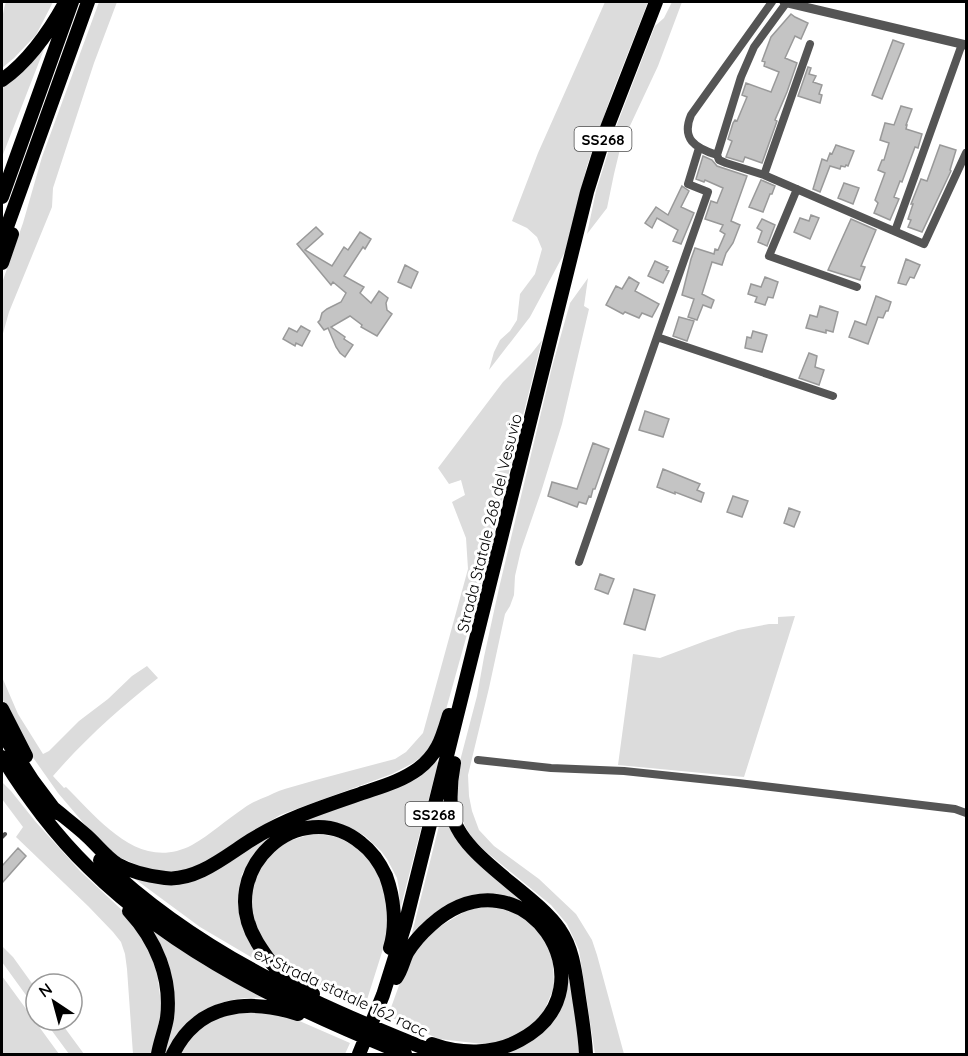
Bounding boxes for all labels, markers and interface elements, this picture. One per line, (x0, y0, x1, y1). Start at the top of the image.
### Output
road number: SS268 (574, 127, 632, 151)
street label: Strada Statale 268 del Vesuvio (452, 412, 526, 634)
road number: SS268 (406, 802, 462, 826)
street label: ex Strada statale 162 racc (251, 943, 431, 1041)
north arrow (24, 972, 84, 1032)
text: N (35, 978, 56, 1001)

